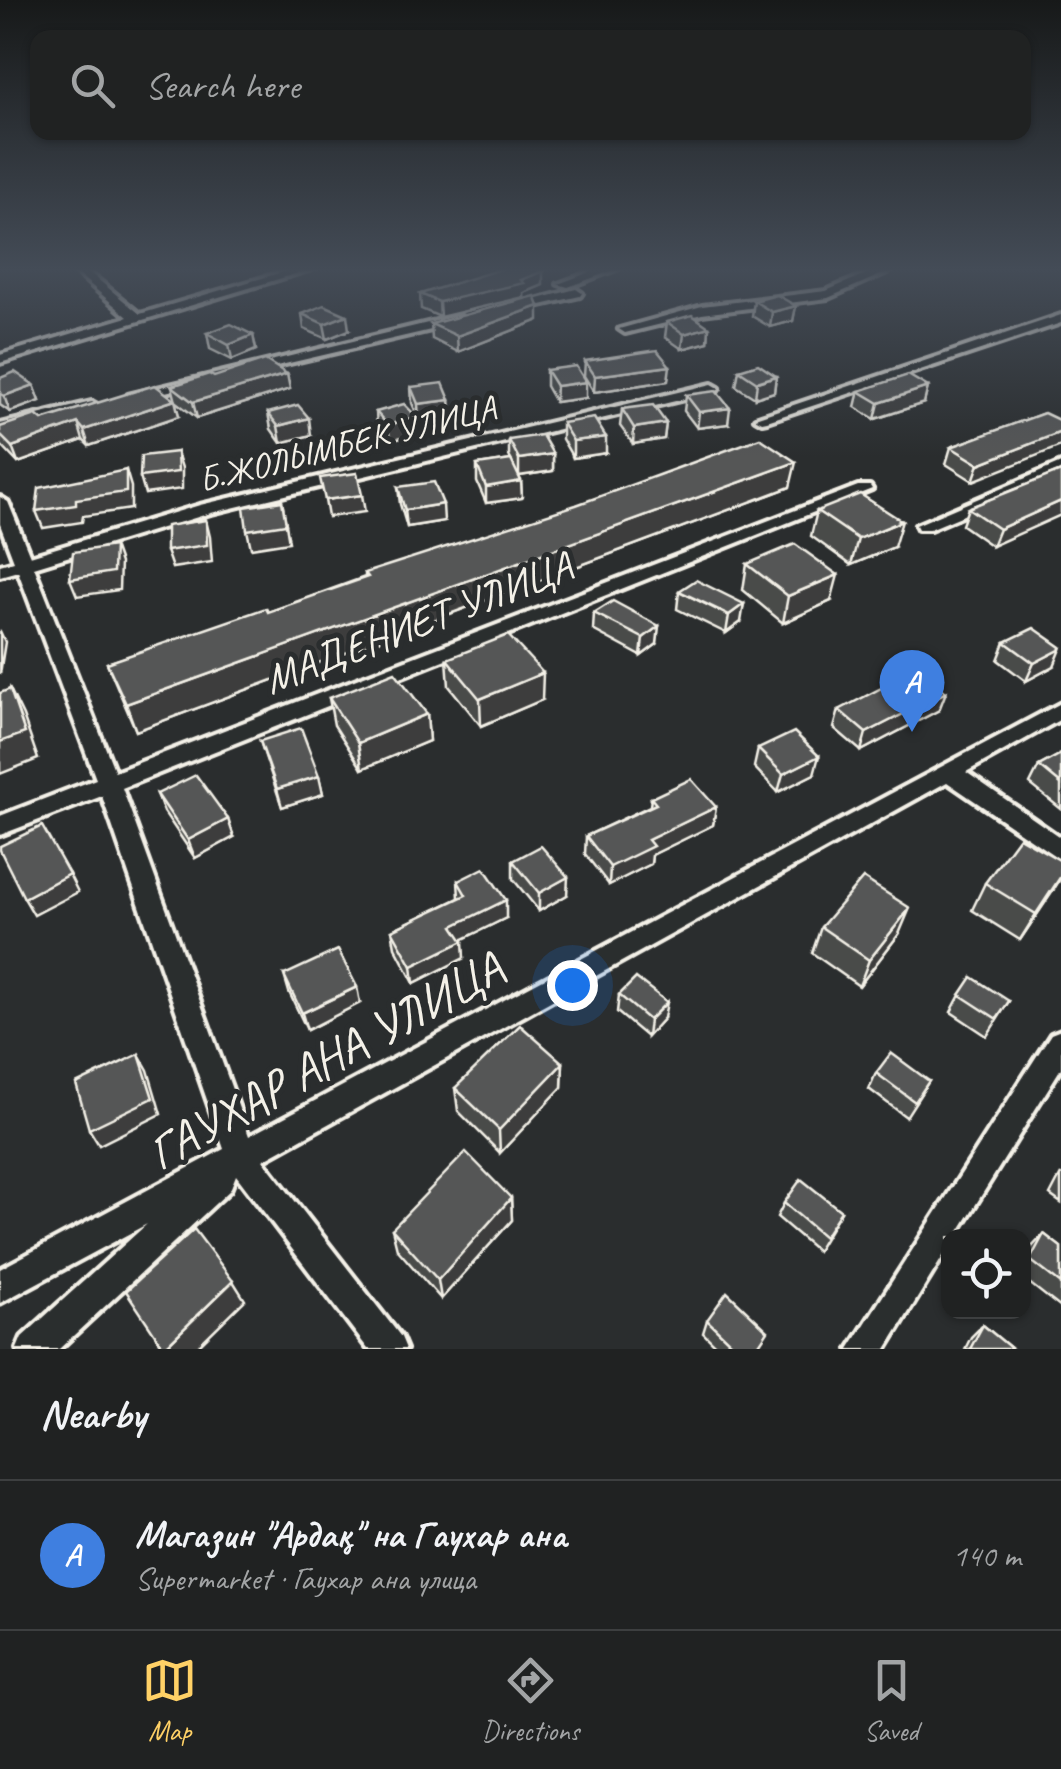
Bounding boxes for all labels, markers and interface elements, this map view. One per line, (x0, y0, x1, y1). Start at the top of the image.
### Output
search box (30, 30, 1031, 140)
icon: search (65, 58, 120, 113)
text: Search here (145, 62, 300, 109)
street label: Б.ЖОЛЫМБЕК УЛИЦА (194, 385, 502, 503)
street label: МАДЕНИЕТ УЛИЦА (256, 539, 581, 706)
pin: A (880, 650, 944, 732)
street label: ГАУХАР АНА УЛИЦА (136, 936, 515, 1184)
your location (547, 960, 598, 1011)
map controls (941, 1229, 1031, 1319)
button: locate (941, 1229, 1031, 1319)
text: Nearby (40, 1388, 146, 1441)
text: Магазин "Ардақ" на Гаухар ана (135, 1511, 567, 1558)
text: A (64, 1535, 81, 1576)
text: 140 m (952, 1535, 1021, 1576)
text: Supermarket · Гаухар ана улица (135, 1558, 476, 1599)
tab: Map (142, 1653, 197, 1748)
tab: Directions (482, 1653, 579, 1748)
tab: Saved (864, 1653, 919, 1748)

